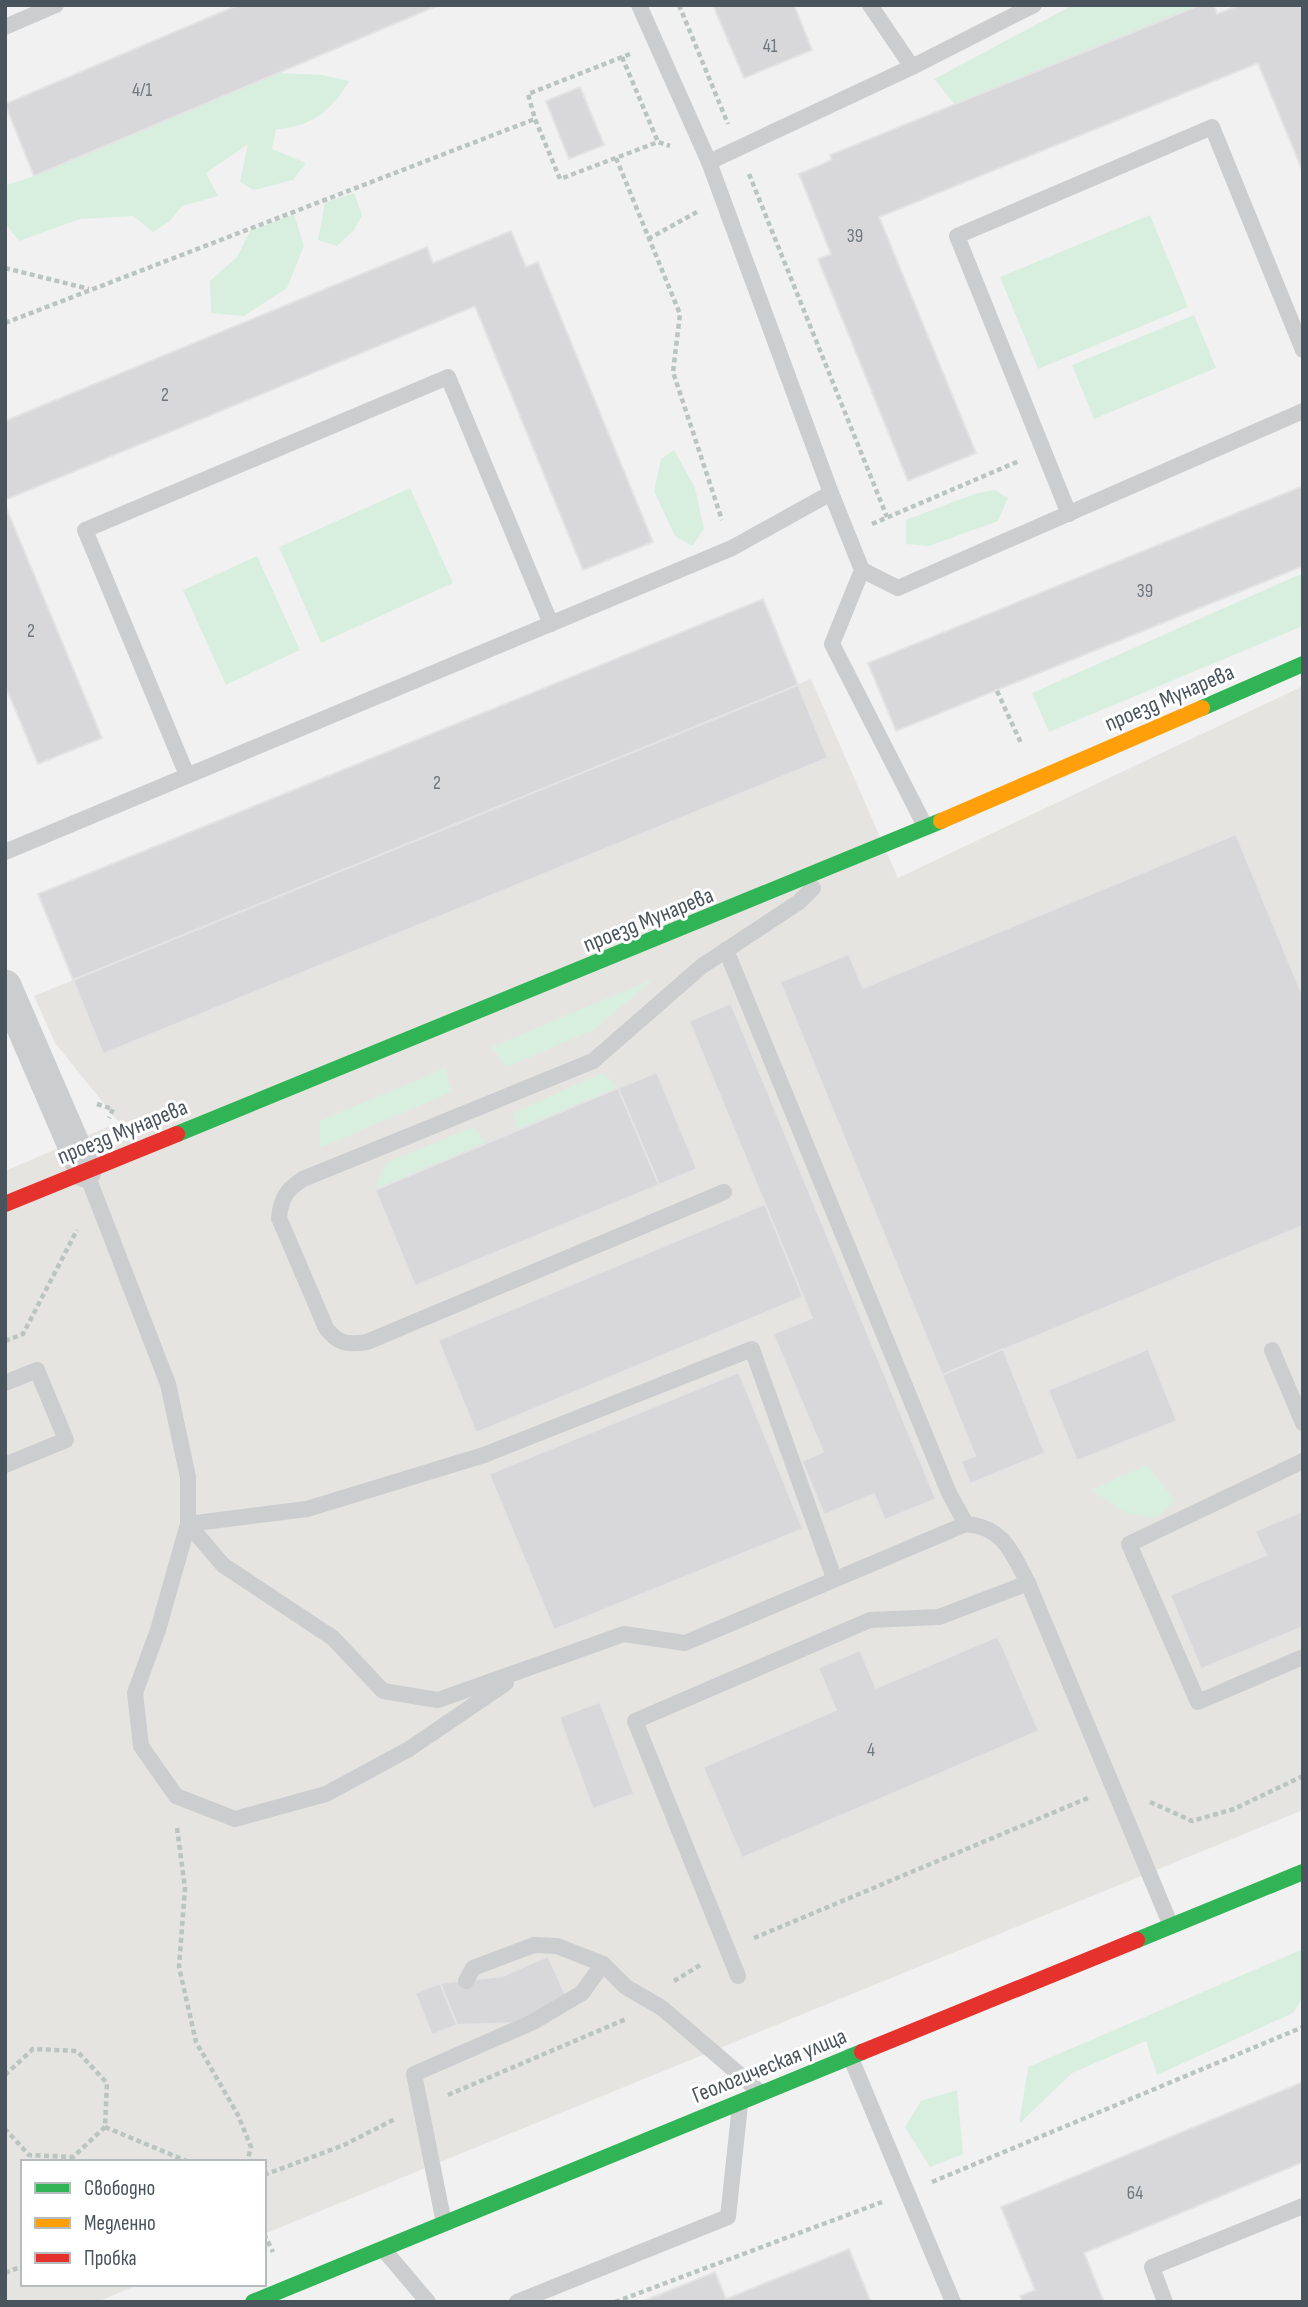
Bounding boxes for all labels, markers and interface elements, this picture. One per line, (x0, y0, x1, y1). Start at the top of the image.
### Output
house number: 41 (763, 35, 778, 58)
house number: 4/1 (132, 79, 152, 102)
house number: 39 (847, 225, 863, 248)
house number: 2 (161, 384, 169, 407)
house number: 39 (1137, 580, 1153, 603)
house number: 2 (27, 620, 35, 643)
street label: проезд Мунарева (1100, 658, 1238, 738)
house number: 2 (433, 772, 441, 795)
street label: проезд Мунарева (579, 881, 718, 959)
street label: проезд Мунарева (53, 1093, 192, 1171)
house number: 4 (867, 1739, 875, 1762)
street label: Геологическая улица (688, 2022, 851, 2110)
legend (21, 2160, 266, 2286)
text: Свободно (84, 2176, 155, 2201)
house number: 64 (1127, 2182, 1143, 2205)
text: Медленно (84, 2211, 156, 2236)
text: Пробка (84, 2246, 137, 2271)

